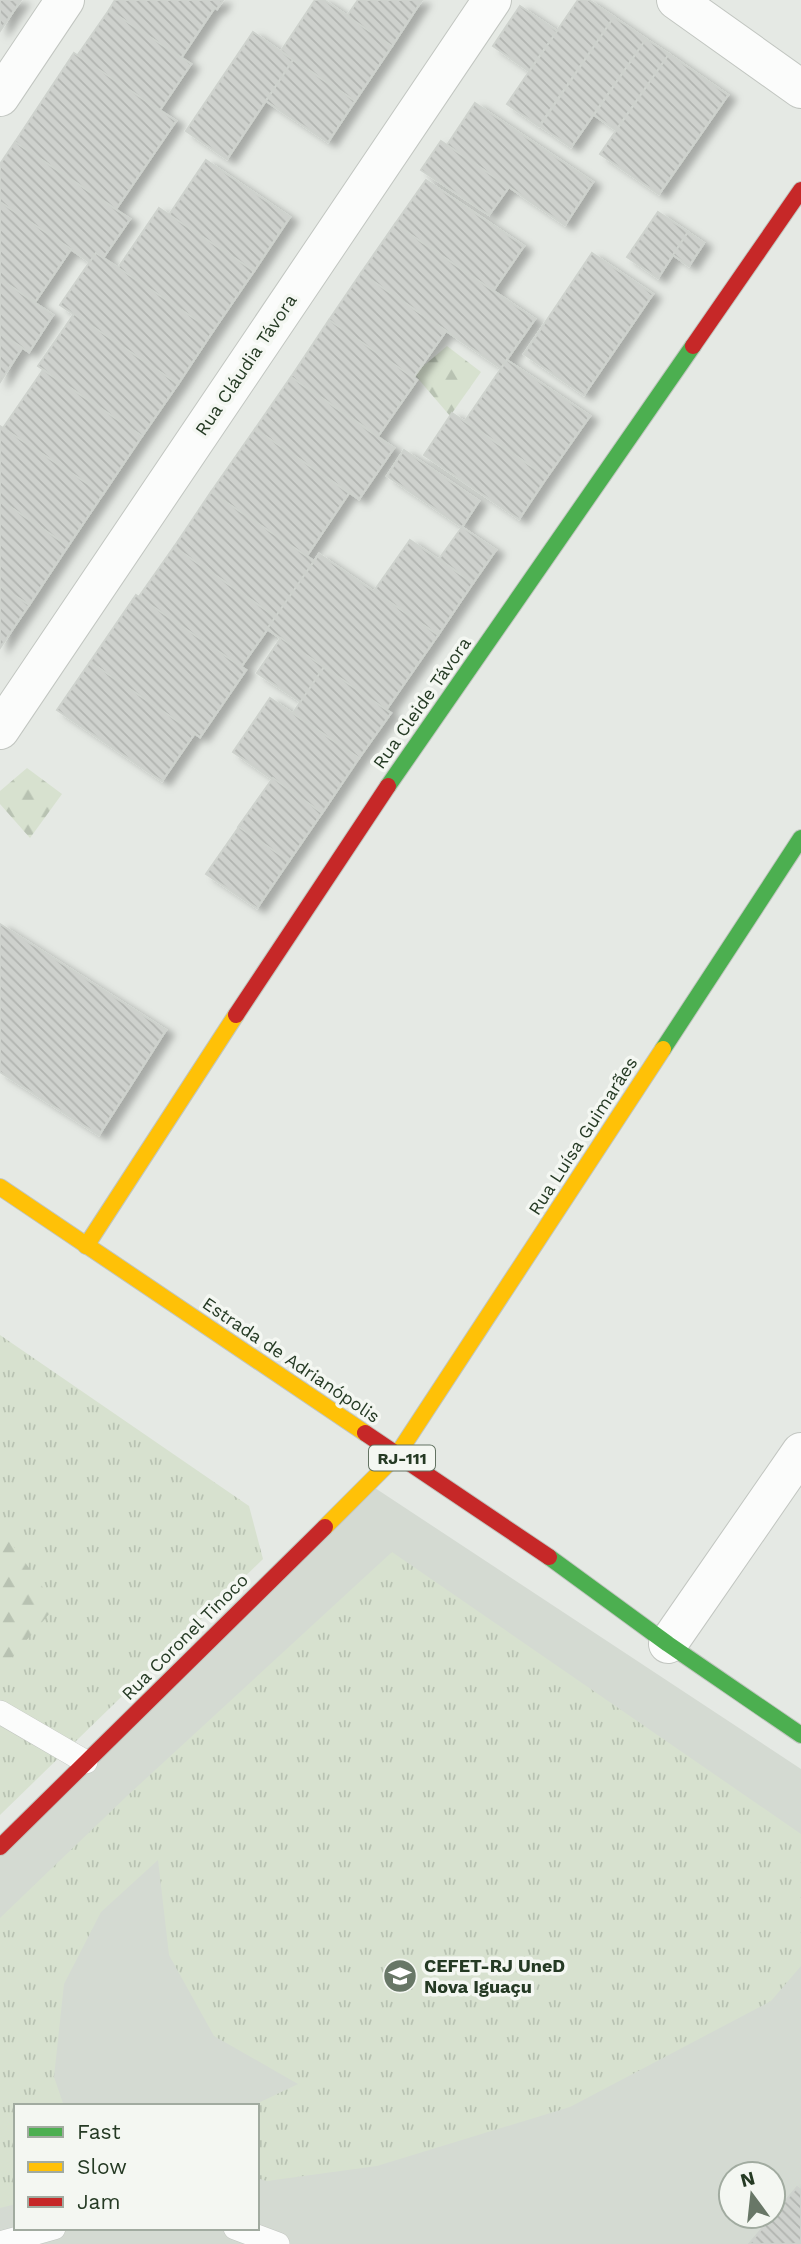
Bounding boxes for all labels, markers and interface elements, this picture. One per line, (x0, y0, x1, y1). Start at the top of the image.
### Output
street label: Rua Cláudia Távora (191, 290, 301, 439)
street label: Rua Cleide Távora (368, 633, 475, 772)
street label: Rua Luísa Guimarães (524, 1053, 642, 1219)
street label: Estrada de Adrianópolis (199, 1292, 384, 1427)
road number: RJ-111 (369, 1446, 435, 1470)
street label: Rua Coronel Tinoco (117, 1569, 252, 1704)
place label: CEFET-RJ UneD Nova Iguaçu (424, 1955, 565, 1997)
school or university icon: CEFET-RJ UneD Nova Iguaçu (381, 1957, 419, 1995)
legend (14, 2104, 259, 2230)
text: Fast (77, 2119, 121, 2144)
text: Slow (77, 2154, 127, 2179)
north arrow (717, 2160, 787, 2230)
text: N (738, 2166, 758, 2192)
text: Jam (77, 2189, 120, 2214)

